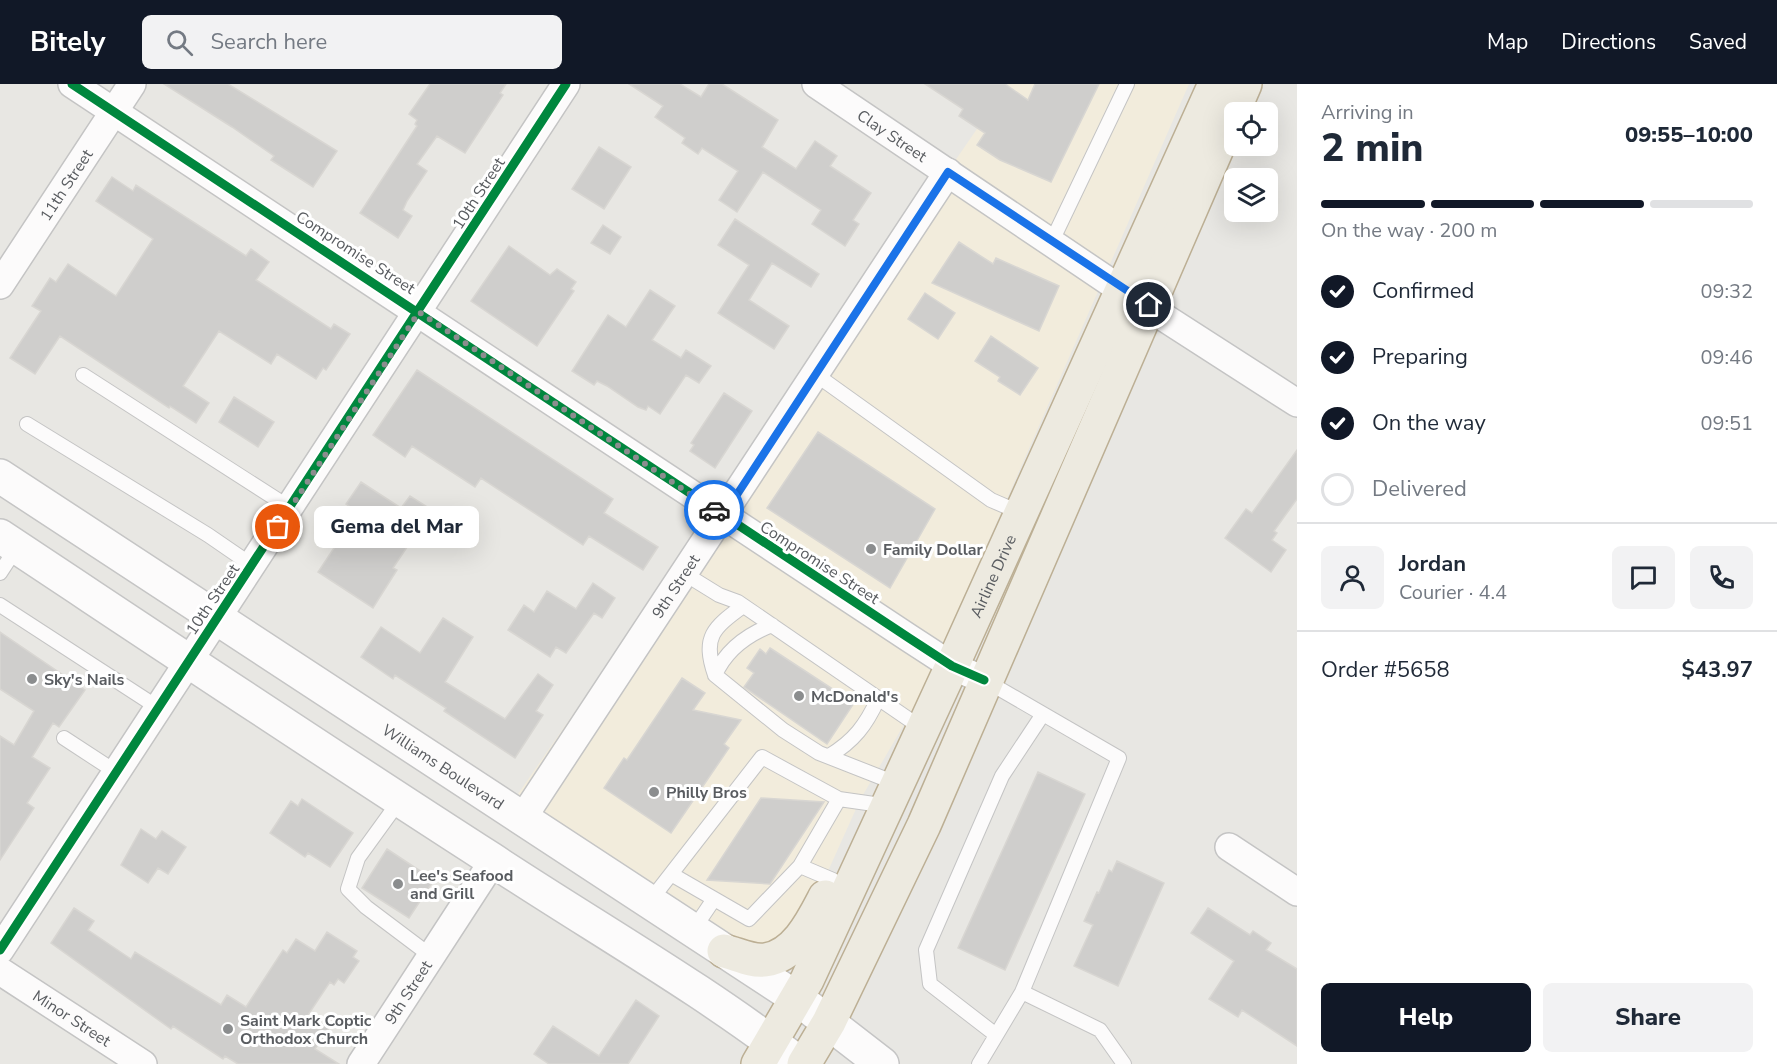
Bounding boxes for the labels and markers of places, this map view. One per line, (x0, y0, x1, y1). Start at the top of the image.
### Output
pin (1123, 279, 1174, 330)
pin (252, 501, 303, 552)
callout: Gema del Mar (314, 506, 479, 548)
place label: Family Dollar (883, 539, 984, 561)
marker: Family Dollar (864, 542, 878, 556)
place label: Sky's Nails (44, 669, 125, 691)
marker: Sky's Nails (25, 672, 39, 686)
place label: McDonald's (811, 686, 898, 708)
marker: McDonald's (792, 689, 806, 703)
place label: Philly Bros (666, 782, 747, 804)
marker: Philly Bros (647, 785, 661, 799)
place label: Lee's Seafood and Grill (410, 865, 513, 905)
marker: Lee's Seafood and Grill (391, 877, 405, 891)
place label: Saint Mark Coptic Orthodox Church (240, 1010, 372, 1050)
marker: Saint Mark Coptic Orthodox Church (221, 1022, 235, 1036)

